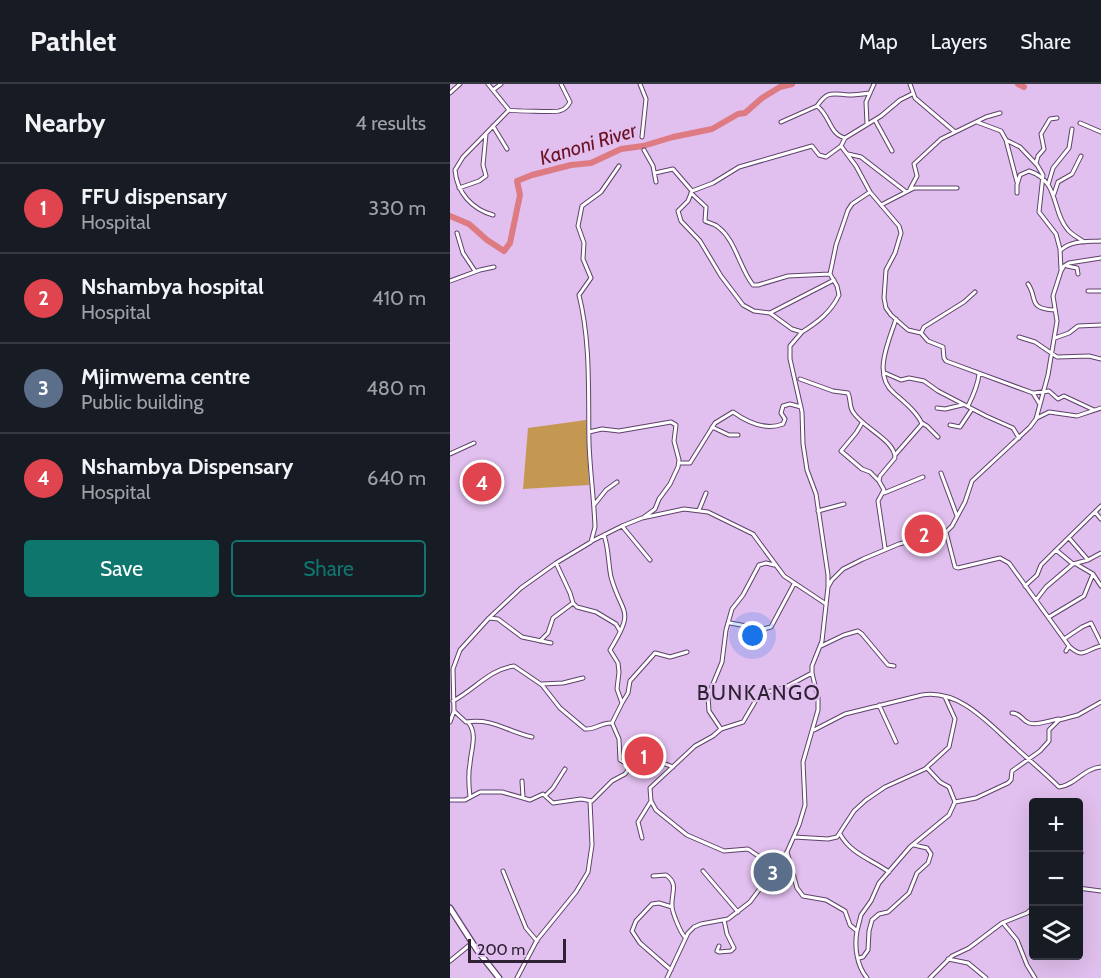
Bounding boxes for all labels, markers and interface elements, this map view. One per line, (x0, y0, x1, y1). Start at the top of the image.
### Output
text: Pathlet (30, 24, 116, 58)
text: Map (859, 29, 898, 54)
text: Layers (931, 29, 987, 54)
text: Share (1020, 29, 1071, 54)
text: Nearby (24, 107, 105, 139)
text: 4 results (355, 111, 426, 135)
water label: Kanoni River (537, 118, 640, 170)
text: FFU dispensary (81, 183, 227, 210)
text: 1 (40, 196, 47, 220)
text: 330 m (368, 196, 426, 220)
text: Hospital (81, 210, 151, 234)
text: Nshambya hospital (81, 273, 264, 300)
text: 2 (38, 286, 49, 310)
text: 410 m (372, 286, 426, 310)
text: Hospital (81, 300, 151, 324)
text: Mjimwema centre (81, 363, 250, 390)
text: 3 (38, 376, 49, 400)
text: 480 m (366, 376, 426, 400)
text: Public building (81, 390, 203, 414)
text: Nshambya Dispensary (81, 453, 293, 480)
pin: 4 (462, 460, 501, 504)
text: 4 (37, 466, 50, 490)
text: 640 m (367, 466, 426, 490)
text: Hospital (81, 480, 151, 504)
pin: 2 (904, 512, 944, 556)
button: Save (24, 540, 219, 597)
button: Share (231, 540, 426, 597)
your location (738, 621, 767, 650)
district label: BUNKANGO (697, 680, 821, 705)
pin: 1 (624, 734, 664, 778)
map controls (1029, 798, 1083, 960)
button: + (1029, 798, 1083, 852)
pin: 3 (754, 850, 792, 894)
button: − (1029, 852, 1083, 906)
button: layers (1029, 906, 1083, 960)
scale bar (468, 936, 566, 964)
text: 200 m (477, 940, 525, 959)

